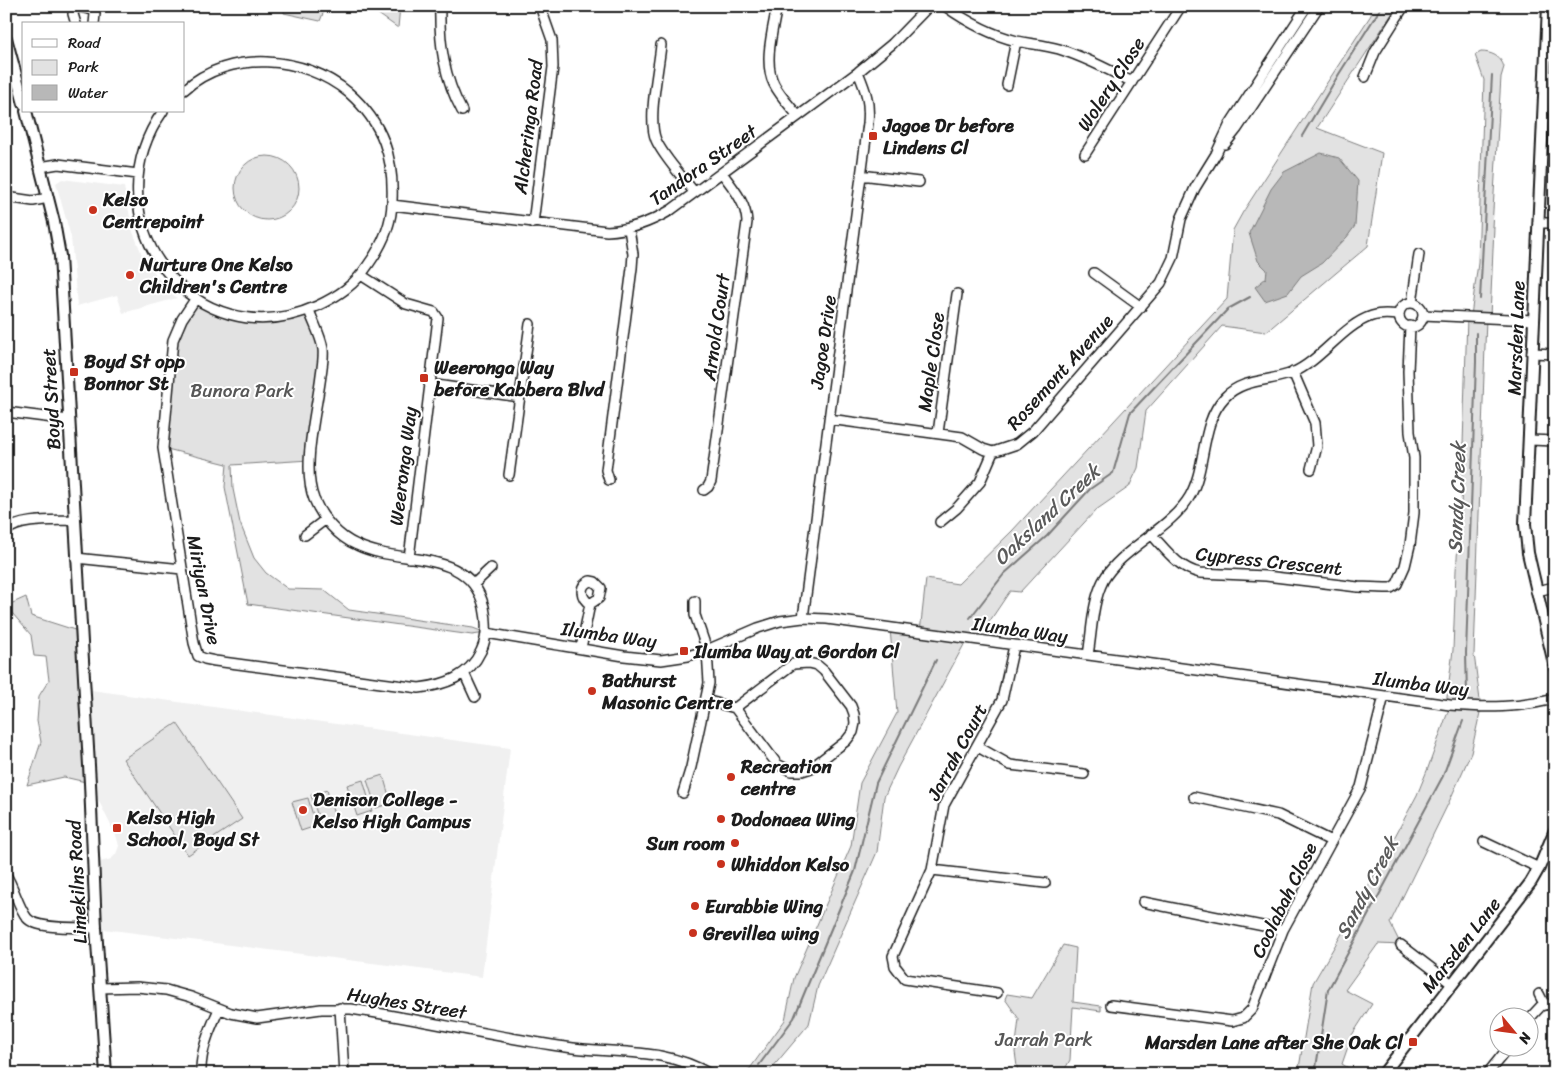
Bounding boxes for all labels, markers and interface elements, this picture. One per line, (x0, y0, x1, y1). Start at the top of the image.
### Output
legend (22, 22, 185, 112)
text: Road (68, 30, 101, 56)
street label: Wolery Close (1068, 30, 1154, 138)
text: Park (68, 54, 99, 80)
street label: Alcheringa Road (503, 56, 553, 197)
text: Water (68, 80, 108, 106)
place label: Jagoe Dr before Lindens Cl (882, 109, 1015, 164)
street label: Tandora Street (642, 115, 765, 215)
marker: Jagoe Dr before Lindens Cl (867, 130, 879, 142)
place label: Kelso Centrepoint (102, 183, 205, 238)
marker: Kelso Centrepoint (87, 204, 99, 216)
place label: Nurture One Kelso Children's Centre (139, 248, 293, 303)
marker: Nurture One Kelso Children's Centre (124, 269, 136, 281)
street label: Arnold Court (692, 270, 740, 384)
street label: Marsden Lane (1498, 280, 1535, 396)
street label: Jagoe Drive (800, 293, 846, 392)
street label: Rosemont Avenue (998, 306, 1122, 438)
street label: Maple Close (908, 310, 954, 414)
place label: Boyd St opp Bonnor St (84, 345, 186, 400)
street label: Boyd Street (32, 347, 70, 451)
place label: Weeronga Way before Kabbera Blvd (433, 351, 606, 406)
marker: Boyd St opp Bonnor St (68, 366, 80, 378)
marker: Weeronga Way before Kabbera Blvd (418, 372, 430, 384)
park label: Bunora Park (190, 374, 295, 407)
street label: Weeronga Way (379, 404, 427, 527)
water label: Sandy Creek (1438, 439, 1477, 554)
water label: Oaksland Creek (985, 454, 1111, 574)
street label: Miriyan Drive (177, 532, 231, 648)
street label: Cypress Crescent (1194, 537, 1344, 585)
street label: Ilumba Way (969, 607, 1070, 653)
street label: Ilumba Way (558, 612, 659, 658)
place label: Ilumba Way at Gordon Cl (693, 635, 900, 668)
marker: Ilumba Way at Gordon Cl (678, 645, 690, 657)
street label: Ilumba Way (1370, 662, 1471, 706)
place label: Bathurst Masonic Centre (601, 664, 733, 719)
marker: Bathurst Masonic Centre (586, 685, 598, 697)
street label: Jarrah Court (917, 697, 996, 807)
place label: Recreation centre (740, 750, 832, 805)
marker: Recreation centre (725, 771, 737, 783)
place label: Denison College - Kelso High Campus (312, 783, 472, 838)
place label: Kelso High School, Boyd St (126, 801, 260, 856)
place label: Dodonaea Wing (731, 803, 856, 836)
marker: Denison College - Kelso High Campus (297, 804, 309, 816)
marker: Dodonaea Wing (715, 813, 727, 825)
street label: Limekilns Road (57, 817, 97, 945)
marker: Kelso High School, Boyd St (111, 822, 123, 834)
place label: Sun room (645, 827, 725, 860)
water label: Sandy Creek (1325, 829, 1410, 945)
street label: Coolabah Close (1242, 836, 1326, 964)
marker: Sun room (729, 837, 741, 849)
place label: Whiddon Kelso (731, 848, 850, 881)
marker: Whiddon Kelso (715, 858, 727, 870)
street label: Marsden Lane (1413, 889, 1510, 1000)
place label: Eurabbie Wing (705, 890, 823, 923)
marker: Eurabbie Wing (689, 900, 701, 912)
place label: Grevillea wing (702, 917, 820, 950)
marker: Grevillea wing (687, 927, 699, 939)
street label: Hughes Street (345, 977, 470, 1029)
north arrow (1488, 1008, 1538, 1058)
park label: Jarrah Park (994, 1023, 1093, 1056)
place label: Marsden Lane after She Oak Cl (1144, 1026, 1404, 1059)
text: N (1512, 1027, 1539, 1049)
marker: Marsden Lane after She Oak Cl (1407, 1036, 1419, 1048)

